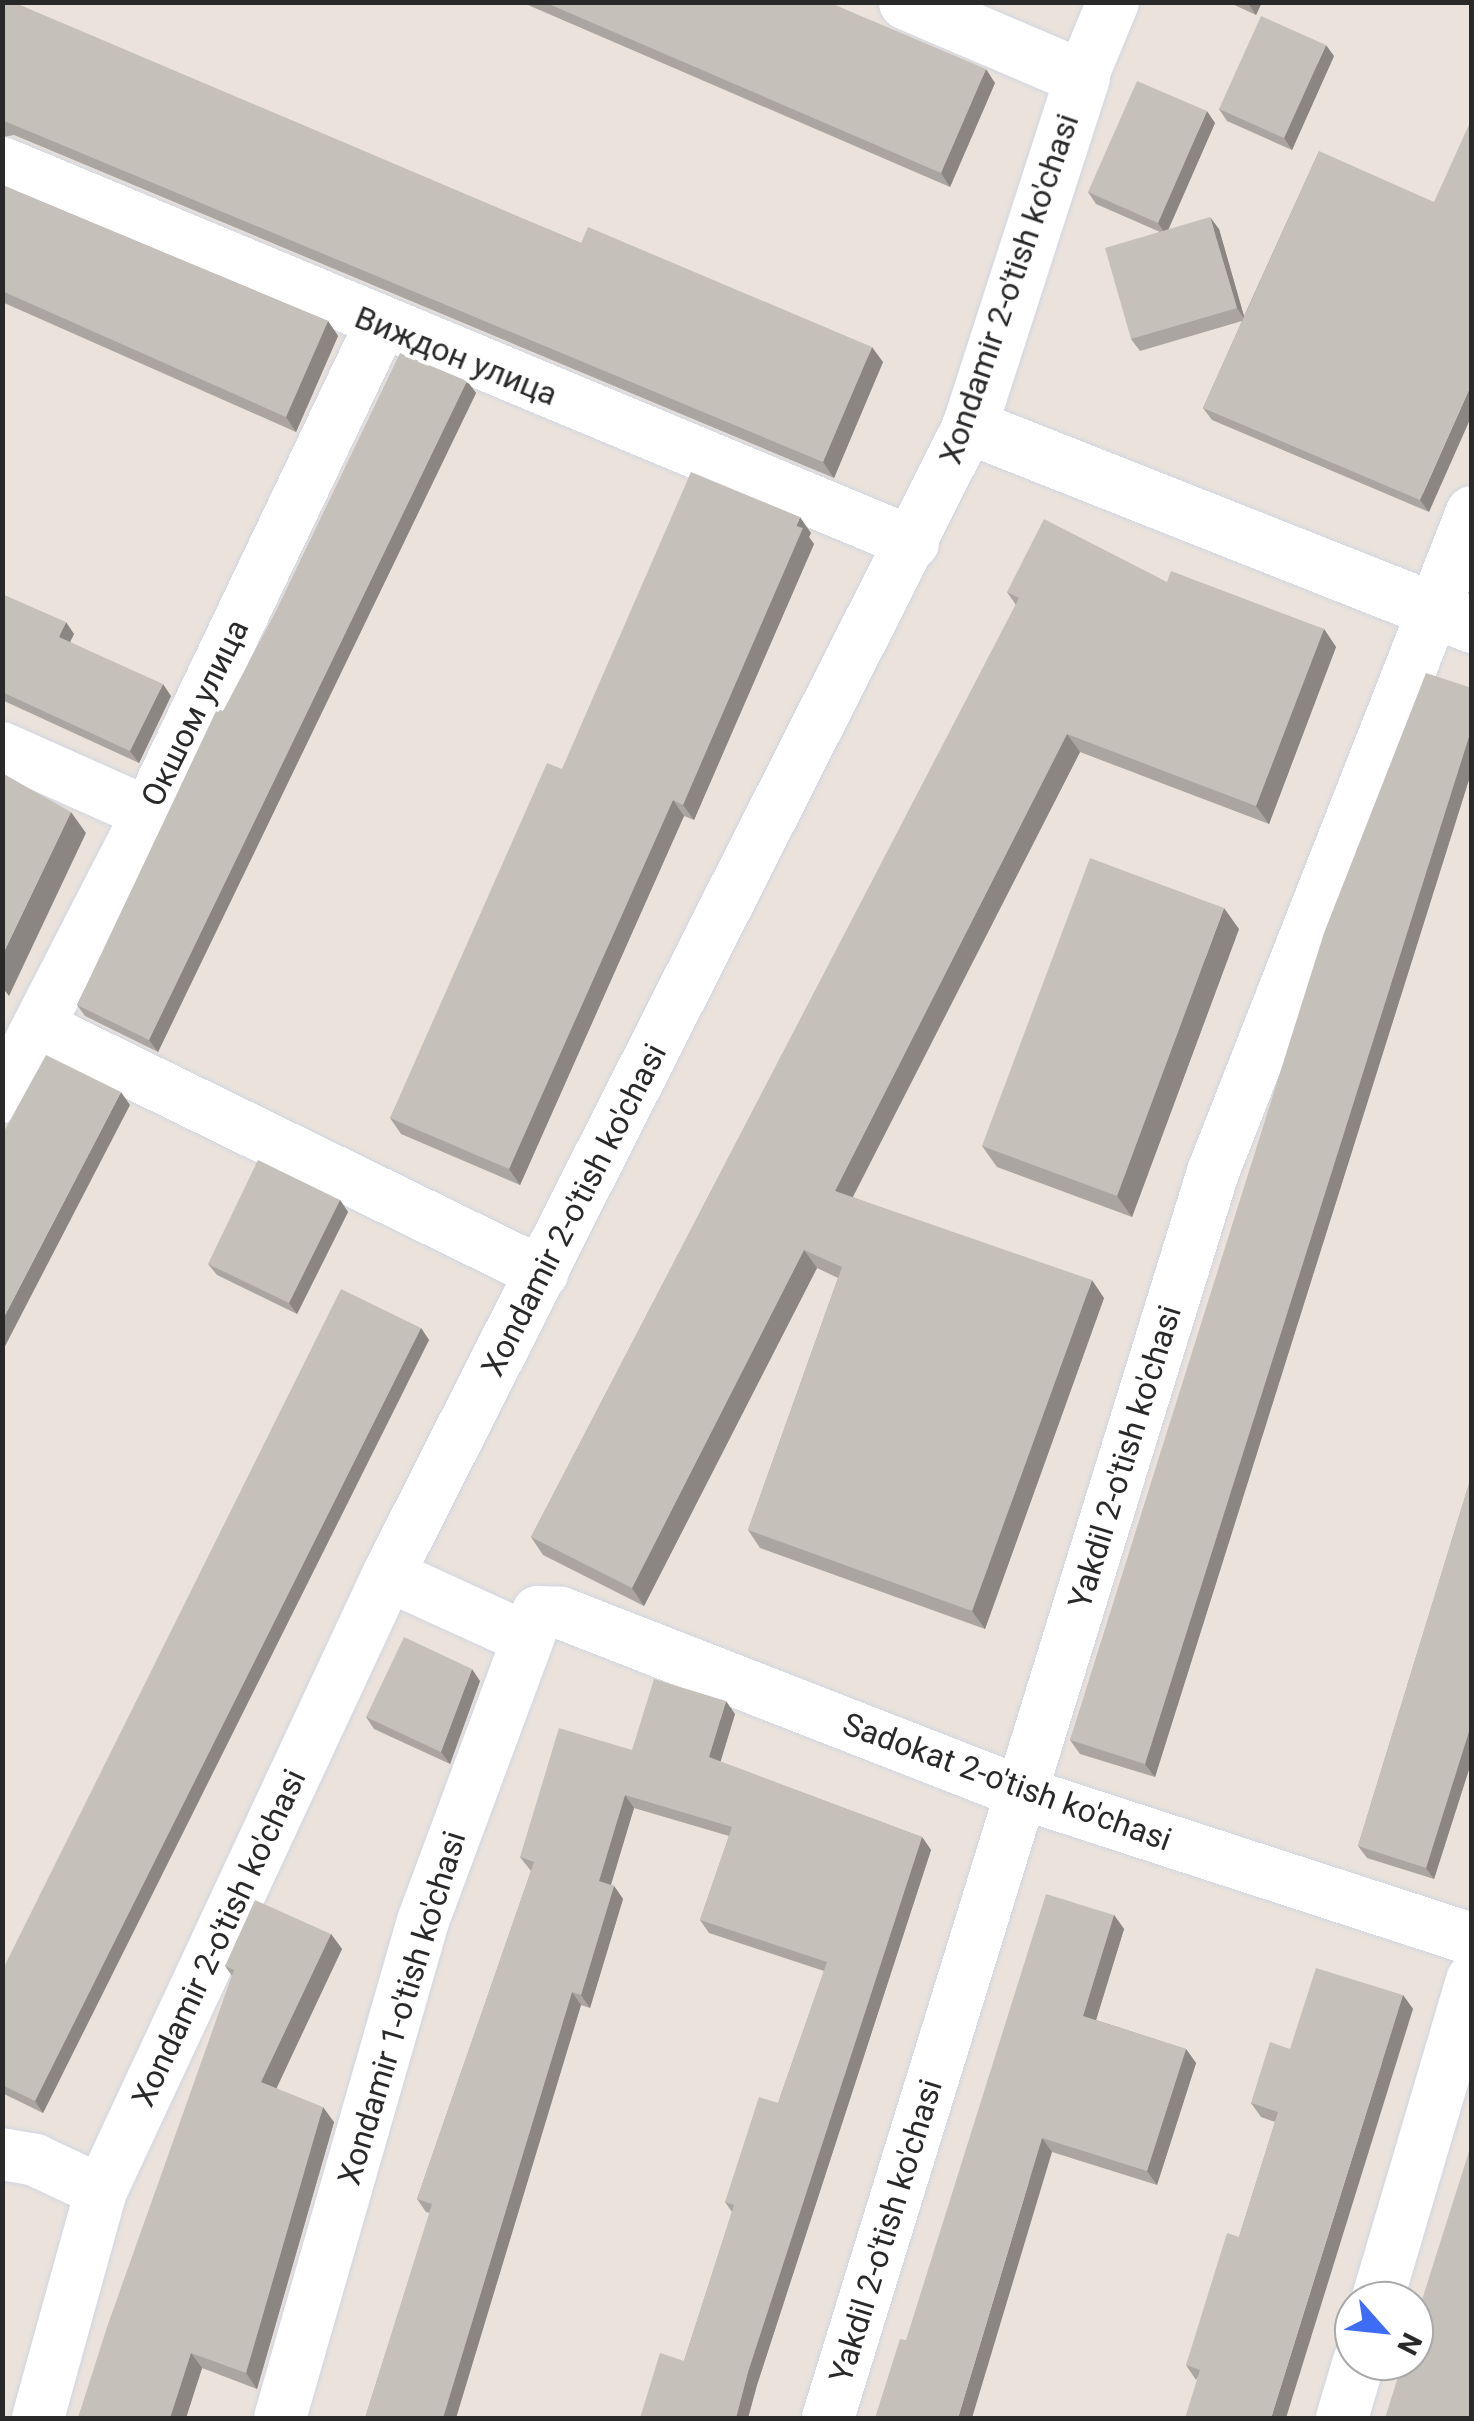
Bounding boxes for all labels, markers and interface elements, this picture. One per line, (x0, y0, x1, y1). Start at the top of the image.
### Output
street label: Xondamir 2-o'tish ko'chasi (931, 109, 1087, 469)
street label: Виждон улица (349, 298, 563, 414)
street label: Окшом улица (133, 613, 257, 813)
street label: Xondamir 2-o'tish ko'chasi (473, 1037, 675, 1383)
street label: Yakdil 2-o'tish ko'chasi (1061, 1301, 1189, 1613)
street label: Sadokat 2-o'tish ko'chasi (838, 1705, 1176, 1859)
street label: Xondamir 2-o'tish ko'chasi (124, 1763, 314, 2113)
street label: Xondamir 1-o'tish ko'chasi (330, 1827, 474, 2189)
street label: Yakdil 2-o'tish ko'chasi (822, 2075, 950, 2387)
north arrow (1334, 2281, 1434, 2381)
text: N (1390, 2328, 1429, 2360)

